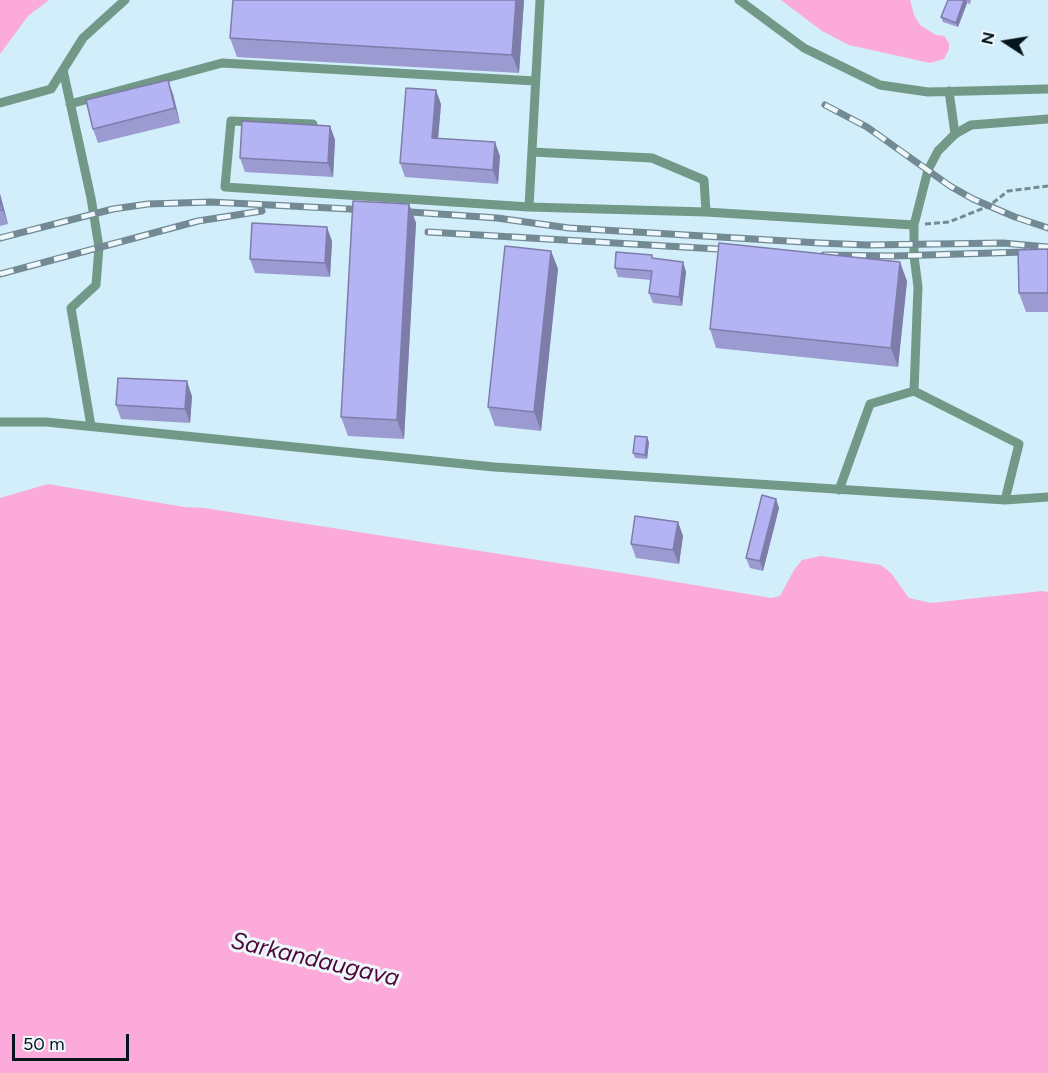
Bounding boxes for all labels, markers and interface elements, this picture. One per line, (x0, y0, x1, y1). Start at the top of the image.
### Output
north arrow (976, 12, 1036, 72)
text: N (977, 30, 998, 46)
water label: Sarkandaugava (228, 927, 402, 993)
scale bar (15, 1022, 132, 1060)
text: 50 m (23, 1033, 65, 1055)

